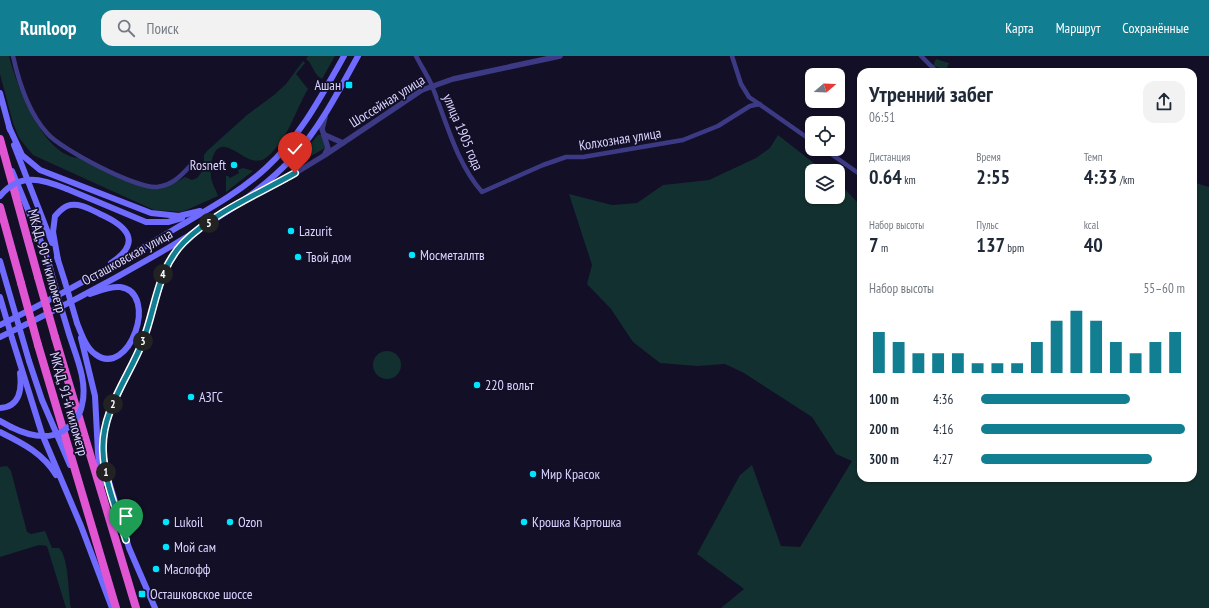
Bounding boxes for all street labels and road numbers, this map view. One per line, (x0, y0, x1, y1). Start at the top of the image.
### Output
street label: Шоссейная улица (346, 71, 428, 131)
street label: улица 1905 года (439, 91, 487, 173)
street label: Колхозная улица (578, 124, 662, 154)
street label: МКАД, 90-й километр (24, 207, 70, 315)
street label: Осташковская улица (78, 225, 176, 289)
street label: МКАД, 91-й километр (46, 350, 92, 458)

